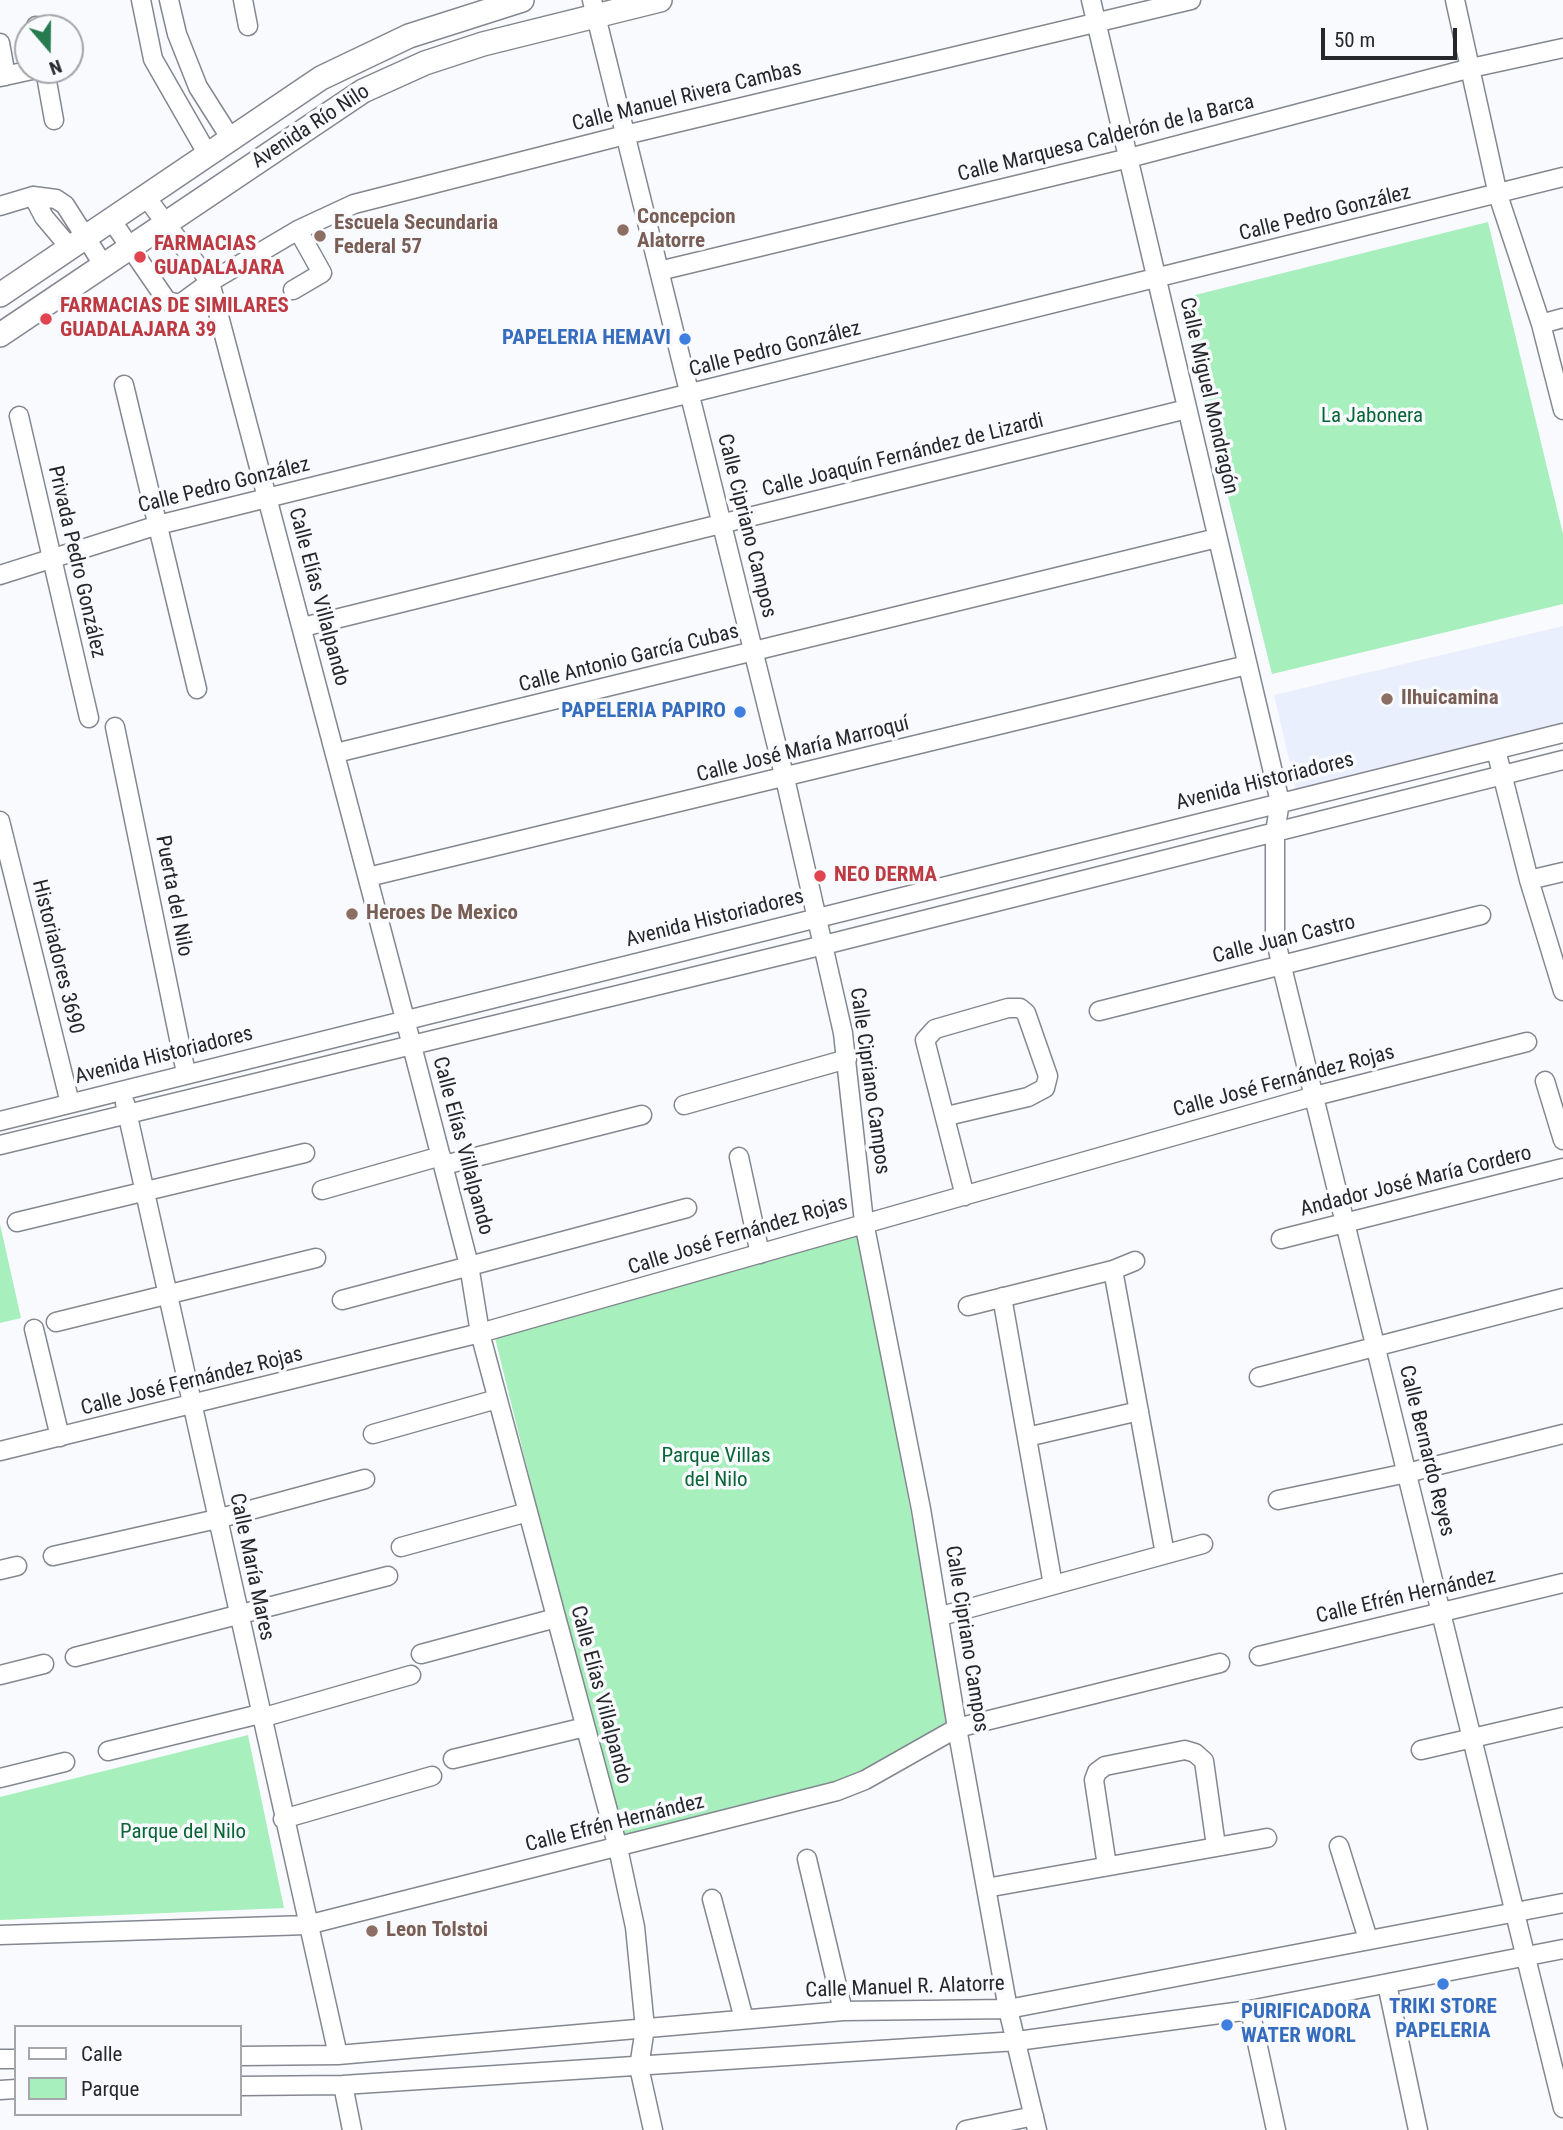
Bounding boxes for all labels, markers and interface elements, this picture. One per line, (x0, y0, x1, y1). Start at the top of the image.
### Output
north arrow (14, 14, 84, 84)
scale bar (1325, 14, 1462, 58)
text: 50 m (1334, 28, 1375, 52)
text: N (46, 55, 65, 80)
street label: Calle Manuel Rivera Cambas (570, 56, 804, 138)
street label: Avenida Río Nilo (247, 80, 375, 174)
street label: Calle Marquesa Calderón de la Barca (955, 90, 1257, 188)
street label: Calle Pedro González (1237, 181, 1413, 247)
place label: Concepcion Alatorre (637, 205, 736, 255)
place label: Escuela Secundaria Federal 57 (334, 211, 498, 261)
marker: Concepcion Alatorre (615, 222, 631, 238)
marker: Escuela Secundaria Federal 57 (312, 228, 328, 244)
place label: FARMACIAS GUADALAJARA (154, 232, 284, 282)
marker: FARMACIAS GUADALAJARA (132, 249, 148, 265)
place label: FARMACIAS DE SIMILARES GUADALAJARA 39 (60, 294, 289, 344)
street label: Calle Miguel Mondragón (1173, 295, 1243, 497)
marker: FARMACIAS DE SIMILARES GUADALAJARA 39 (38, 311, 54, 327)
street label: Calle Pedro González (687, 317, 863, 383)
place label: PAPELERIA HEMAVI (502, 326, 671, 352)
marker: PAPELERIA HEMAVI (677, 331, 693, 347)
park label: La Jabonera (1321, 404, 1423, 430)
street label: Calle Joaquín Fernández de Lizardi (760, 409, 1046, 503)
street label: Calle Cipriano Campos (711, 432, 781, 620)
street label: Calle Pedro González (136, 453, 312, 519)
street label: Privada Pedro González (42, 463, 110, 661)
street label: Calle Elías Villalpando (282, 505, 354, 689)
street label: Calle Antonio García Cubas (516, 619, 742, 699)
place label: Ilhuicamina (1401, 686, 1499, 712)
marker: Ilhuicamina (1379, 691, 1395, 707)
place label: PAPELERIA PAPIRO (561, 699, 726, 725)
marker: PAPELERIA PAPIRO (732, 704, 748, 720)
street label: Calle José María Marroquí (694, 711, 912, 789)
street label: Avenida Historiadores (1173, 748, 1357, 816)
street label: Puerta del Nilo (149, 833, 197, 959)
place label: NEO DERMA (834, 863, 937, 889)
marker: NEO DERMA (812, 868, 828, 884)
street label: Historiadores 3690 (26, 877, 88, 1037)
street label: Avenida Historiadores (623, 885, 807, 953)
place label: Heroes De Mexico (366, 901, 518, 927)
marker: Heroes De Mexico (344, 906, 360, 922)
street label: Calle Juan Castro (1210, 910, 1358, 970)
street label: Calle Cipriano Campos (843, 986, 895, 1176)
street label: Avenida Historiadores (72, 1022, 256, 1090)
street label: Calle José Fernández Rojas (1171, 1040, 1397, 1124)
street label: Calle Elías Villalpando (426, 1054, 498, 1238)
street label: Andador José María Cordero (1298, 1141, 1534, 1223)
street label: Calle José Fernández Rojas (625, 1191, 851, 1281)
street label: Calle José Fernández Rojas (78, 1342, 306, 1422)
street label: Calle Bernardo Reyes (1393, 1363, 1459, 1539)
park label: Parque Villas del Nilo (662, 1444, 770, 1494)
street label: Calle María Mares (223, 1491, 279, 1643)
street label: Calle Cipriano Campos (939, 1544, 993, 1734)
street label: Calle Efrén Hernández (1314, 1564, 1498, 1630)
street label: Calle Elías Villalpando (564, 1603, 636, 1787)
street label: Calle Efrén Hernández (523, 1790, 707, 1858)
park label: Parque del Nilo (120, 1820, 246, 1846)
place label: Leon Tolstoi (386, 1918, 488, 1944)
marker: Leon Tolstoi (364, 1923, 380, 1939)
street label: Calle Manuel R. Alatorre (805, 1972, 1005, 2004)
marker: TRIKI STORE PAPELERIA (1435, 1976, 1451, 1992)
place label: TRIKI STORE PAPELERIA (1389, 1995, 1497, 2045)
place label: PURIFICADORA WATER WORL (1241, 2000, 1371, 2050)
marker: PURIFICADORA WATER WORL (1219, 2017, 1235, 2033)
legend (14, 2025, 242, 2116)
text: Calle (81, 2042, 122, 2066)
text: Parque (81, 2077, 139, 2101)

